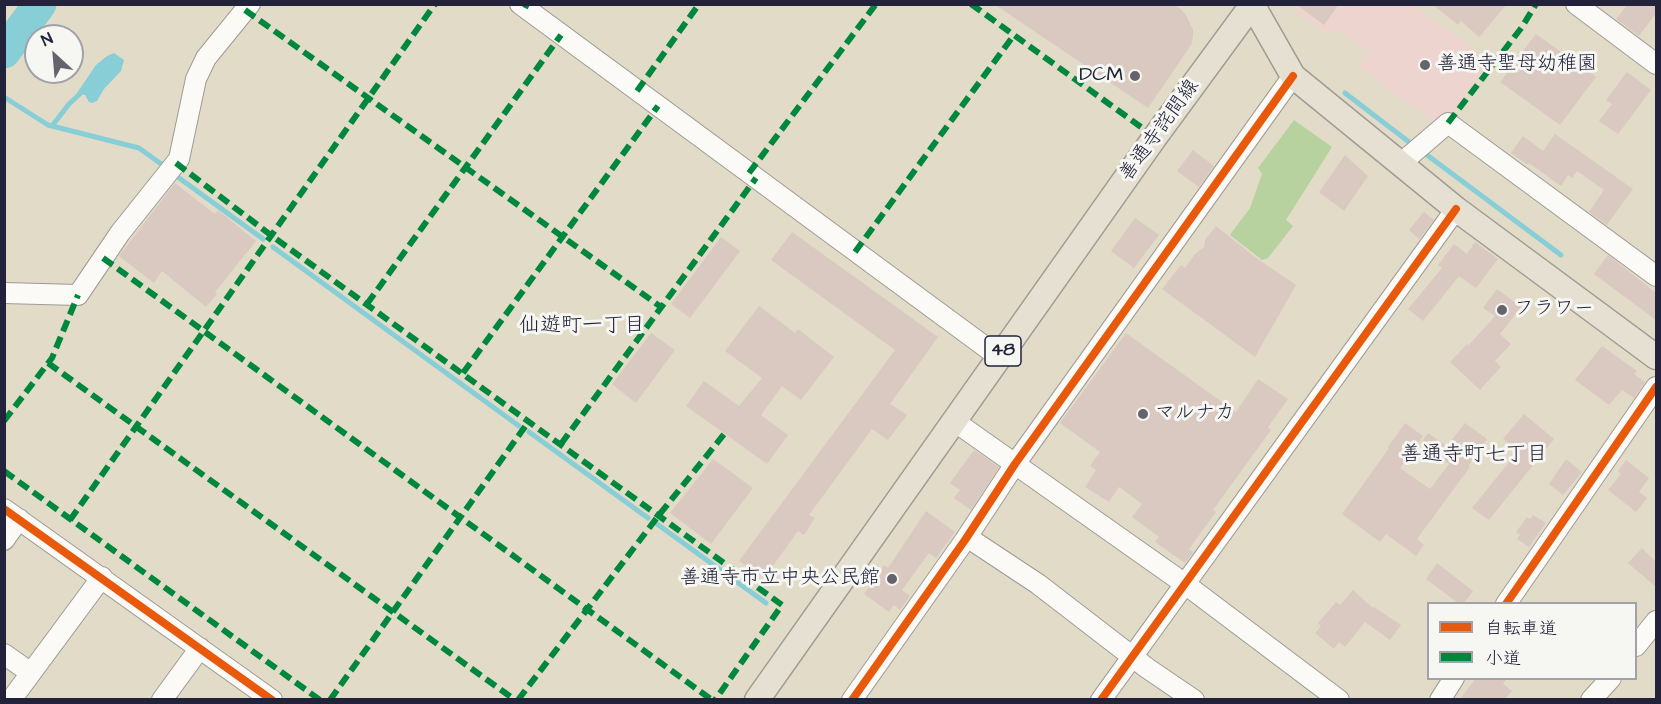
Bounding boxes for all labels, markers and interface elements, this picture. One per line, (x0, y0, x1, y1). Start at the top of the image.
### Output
north arrow (24, 24, 84, 84)
text: N (38, 28, 56, 52)
place label: 善通寺聖母幼稚園 (1437, 53, 1597, 77)
marker: 善通寺聖母幼稚園 (1418, 58, 1432, 72)
place label: DCM (1079, 64, 1123, 88)
marker: DCM (1128, 69, 1142, 83)
street label: 善通寺詫間線 (1115, 75, 1205, 187)
place label: フラワー (1514, 298, 1594, 322)
marker: フラワー (1495, 303, 1509, 317)
district label: 仙遊町一丁目 (519, 314, 645, 340)
road number: 48 (985, 336, 1021, 366)
place label: マルナカ (1155, 402, 1235, 426)
marker: マルナカ (1136, 407, 1150, 421)
district label: 善通寺町七丁目 (1401, 443, 1547, 469)
place label: 善通寺市立中央公民館 (680, 567, 880, 591)
marker: 善通寺市立中央公民館 (885, 572, 899, 586)
legend (1427, 602, 1637, 680)
text: 自転車道 (1485, 616, 1557, 641)
text: 小道 (1485, 646, 1521, 671)

